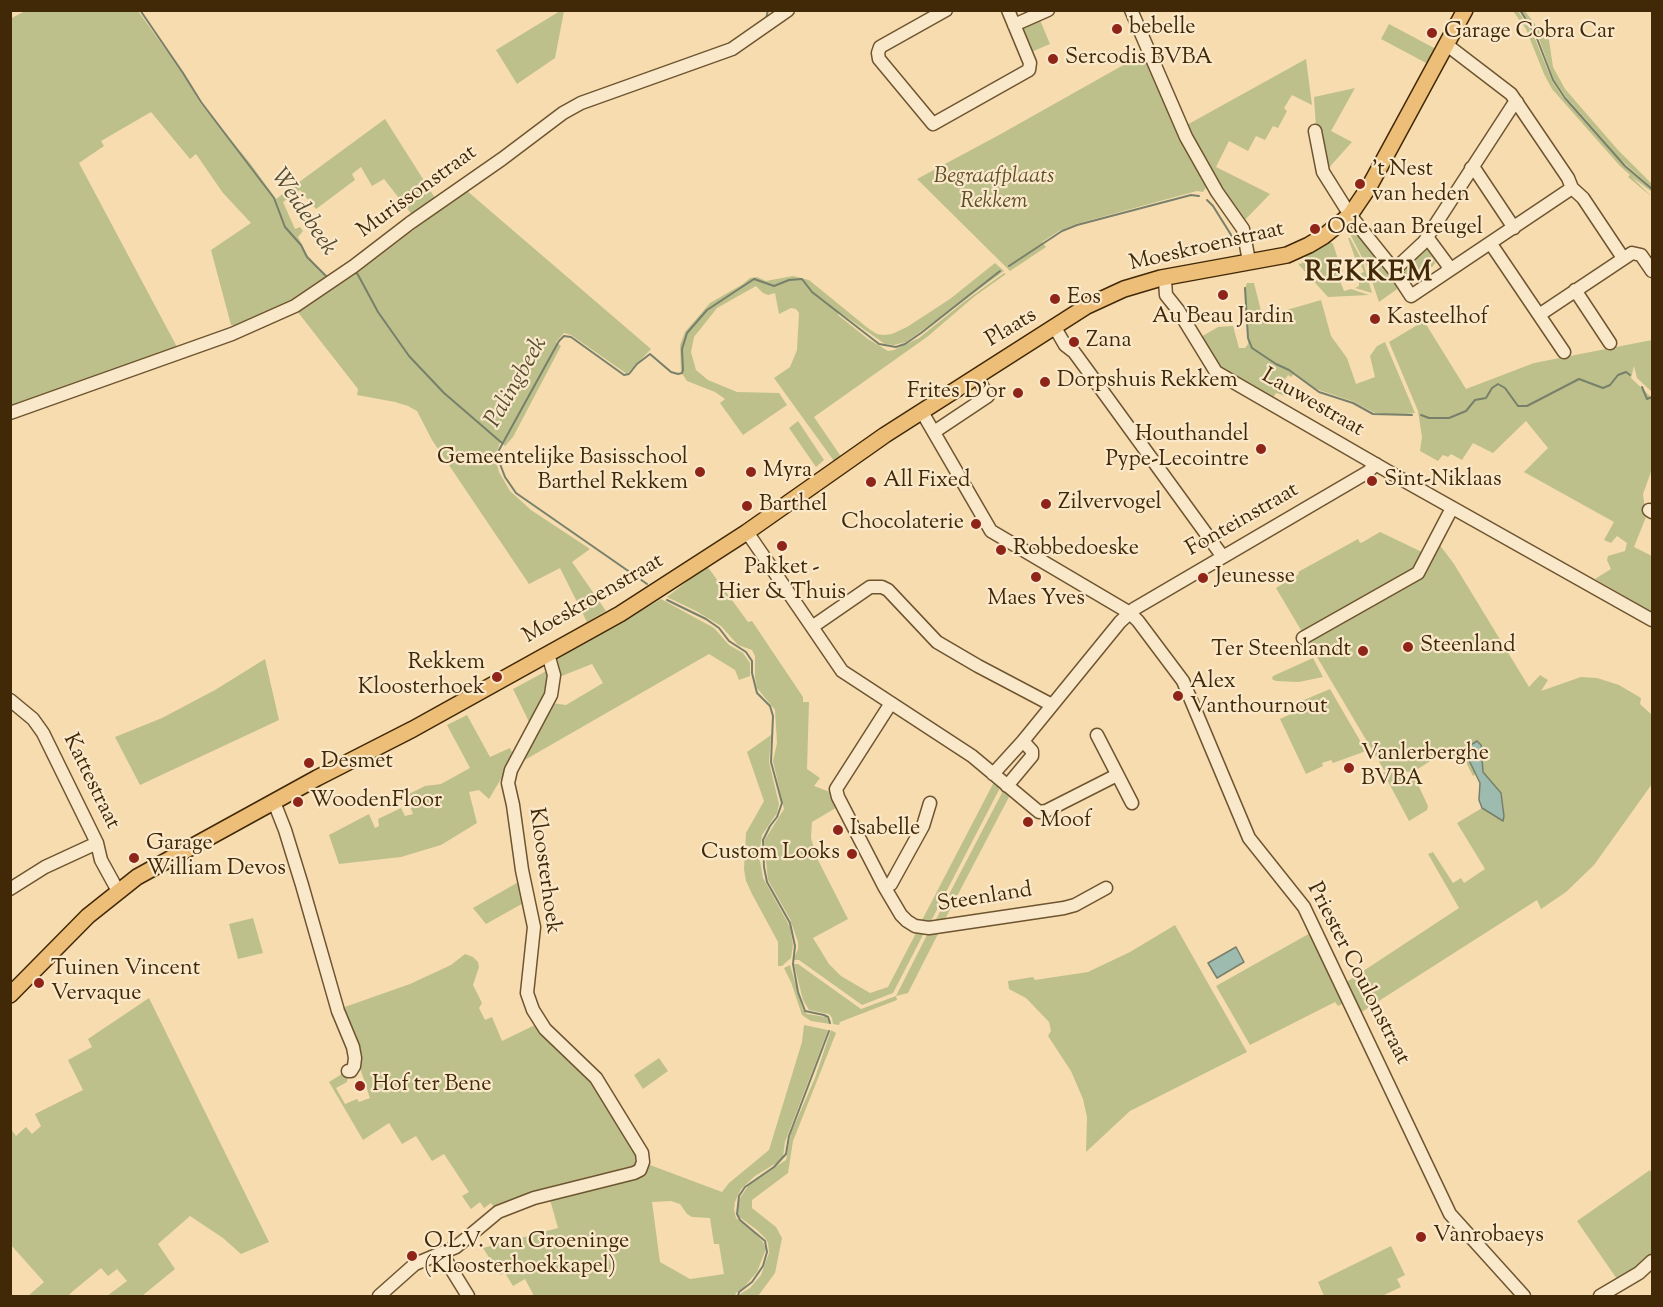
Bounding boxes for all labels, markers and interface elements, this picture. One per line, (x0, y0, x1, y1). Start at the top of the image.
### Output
place label: bebelle (1129, 16, 1196, 42)
place label: Garage Cobra Car (1444, 20, 1615, 46)
marker: bebelle (1110, 22, 1124, 36)
marker: Garage Cobra Car (1425, 26, 1439, 40)
place label: Sercodis BVBA (1065, 46, 1213, 72)
marker: Sercodis BVBA (1046, 52, 1060, 66)
street label: Murissonstraat (353, 141, 483, 245)
place label: 't Nest van heden (1372, 158, 1470, 210)
water label: Weidebeek (262, 164, 342, 262)
park label: Begraafplaats Rekkem (934, 165, 1054, 216)
marker: 't Nest van heden (1353, 177, 1367, 191)
place label: Ode aan Breugel (1327, 216, 1483, 242)
street label: Moeskroenstraat (1127, 217, 1287, 279)
marker: Ode aan Breugel (1308, 222, 1322, 236)
district label: REKKEM (1304, 258, 1434, 292)
place label: Eos (1067, 286, 1101, 312)
marker: Au Beau Jardin (1216, 288, 1230, 302)
marker: Eos (1048, 292, 1062, 306)
street label: Plaats (982, 304, 1042, 354)
place label: Au Beau Jardin (1152, 305, 1294, 331)
place label: Kasteelhof (1387, 306, 1488, 332)
marker: Kasteelhof (1368, 312, 1382, 326)
place label: Zana (1086, 329, 1132, 355)
water label: Palingbeek (481, 333, 555, 433)
marker: Zana (1067, 335, 1081, 349)
street label: Lauwestraat (1256, 364, 1368, 444)
place label: Dorpshuis Rekkem (1057, 369, 1238, 395)
marker: Dorpshuis Rekkem (1038, 375, 1052, 389)
place label: Frites D’or (907, 380, 1006, 406)
marker: Frites D’or (1011, 386, 1025, 400)
place label: Houthandel Pype-Lecointre (1105, 423, 1249, 475)
marker: Houthandel Pype-Lecointre (1254, 442, 1268, 456)
place label: Gemeentelijke Basisschool Barthel Rekkem (437, 446, 688, 498)
place label: Myra (763, 459, 812, 485)
marker: Gemeentelijke Basisschool Barthel Rekkem (693, 465, 707, 479)
marker: Myra (744, 465, 758, 479)
place label: Sint-Niklaas (1384, 468, 1502, 494)
place label: All Fixed (883, 469, 970, 495)
marker: Sint-Niklaas (1365, 474, 1379, 488)
marker: All Fixed (864, 475, 878, 489)
street label: Fonteinstraat (1182, 478, 1304, 564)
place label: Zilvervogel (1058, 491, 1162, 517)
place label: Barthel (759, 493, 827, 519)
marker: Zilvervogel (1039, 497, 1053, 511)
marker: Barthel (740, 499, 754, 513)
place label: Chocolaterie (841, 511, 964, 537)
marker: Chocolaterie (969, 517, 983, 531)
place label: Robbedoeske (1013, 537, 1139, 563)
marker: Pakket - Hier & Thuis (775, 539, 789, 553)
marker: Robbedoeske (994, 543, 1008, 557)
street label: Moeskroenstraat (519, 549, 669, 651)
place label: Pakket - Hier & Thuis (718, 556, 846, 608)
place label: Jeunesse (1215, 565, 1295, 591)
marker: Maes Yves (1029, 570, 1043, 584)
marker: Jeunesse (1196, 571, 1210, 585)
place label: Maes Yves (987, 587, 1085, 613)
place label: Steenland (1420, 634, 1516, 660)
place label: Ter Steenlandt (1211, 638, 1351, 664)
marker: Steenland (1401, 640, 1415, 654)
marker: Ter Steenlandt (1356, 644, 1370, 658)
place label: Rekkem Kloosterhoek (358, 651, 485, 702)
marker: Rekkem Kloosterhoek (490, 670, 504, 684)
place label: Alex Vanthournout (1190, 670, 1328, 722)
marker: Alex Vanthournout (1171, 689, 1185, 703)
street label: Kattestraat (56, 730, 124, 834)
place label: Vanlerberghe BVBA (1361, 742, 1489, 794)
place label: Desmet (321, 750, 393, 776)
marker: Desmet (302, 756, 316, 770)
marker: Vanlerberghe BVBA (1342, 761, 1356, 775)
place label: WoodenFloor (310, 789, 442, 815)
marker: WoodenFloor (291, 795, 305, 809)
street label: Kloosterhoek (521, 806, 565, 936)
place label: Moof (1040, 809, 1092, 835)
marker: Moof (1021, 815, 1035, 829)
place label: Isabelle (850, 817, 920, 843)
marker: Isabelle (831, 823, 845, 837)
place label: Garage William Devos (146, 832, 286, 884)
place label: Custom Looks (701, 841, 840, 867)
marker: Custom Looks (845, 847, 859, 861)
marker: Garage William Devos (127, 851, 141, 865)
street label: Steenland (936, 878, 1034, 920)
street label: Priester Coulonstraat (1300, 879, 1414, 1069)
place label: Tuinen Vincent Vervaque (51, 957, 200, 1008)
marker: Tuinen Vincent Vervaque (32, 976, 46, 990)
place label: Hof ter Bene (372, 1073, 492, 1099)
marker: Hof ter Bene (353, 1079, 367, 1093)
place label: Vanrobaeys (1433, 1224, 1544, 1250)
place label: O.L.V. van Groeninge (Kloosterhoekkapel) (424, 1230, 629, 1282)
marker: Vanrobaeys (1414, 1230, 1428, 1244)
marker: O.L.V. van Groeninge (Kloosterhoekkapel) (405, 1249, 419, 1263)

